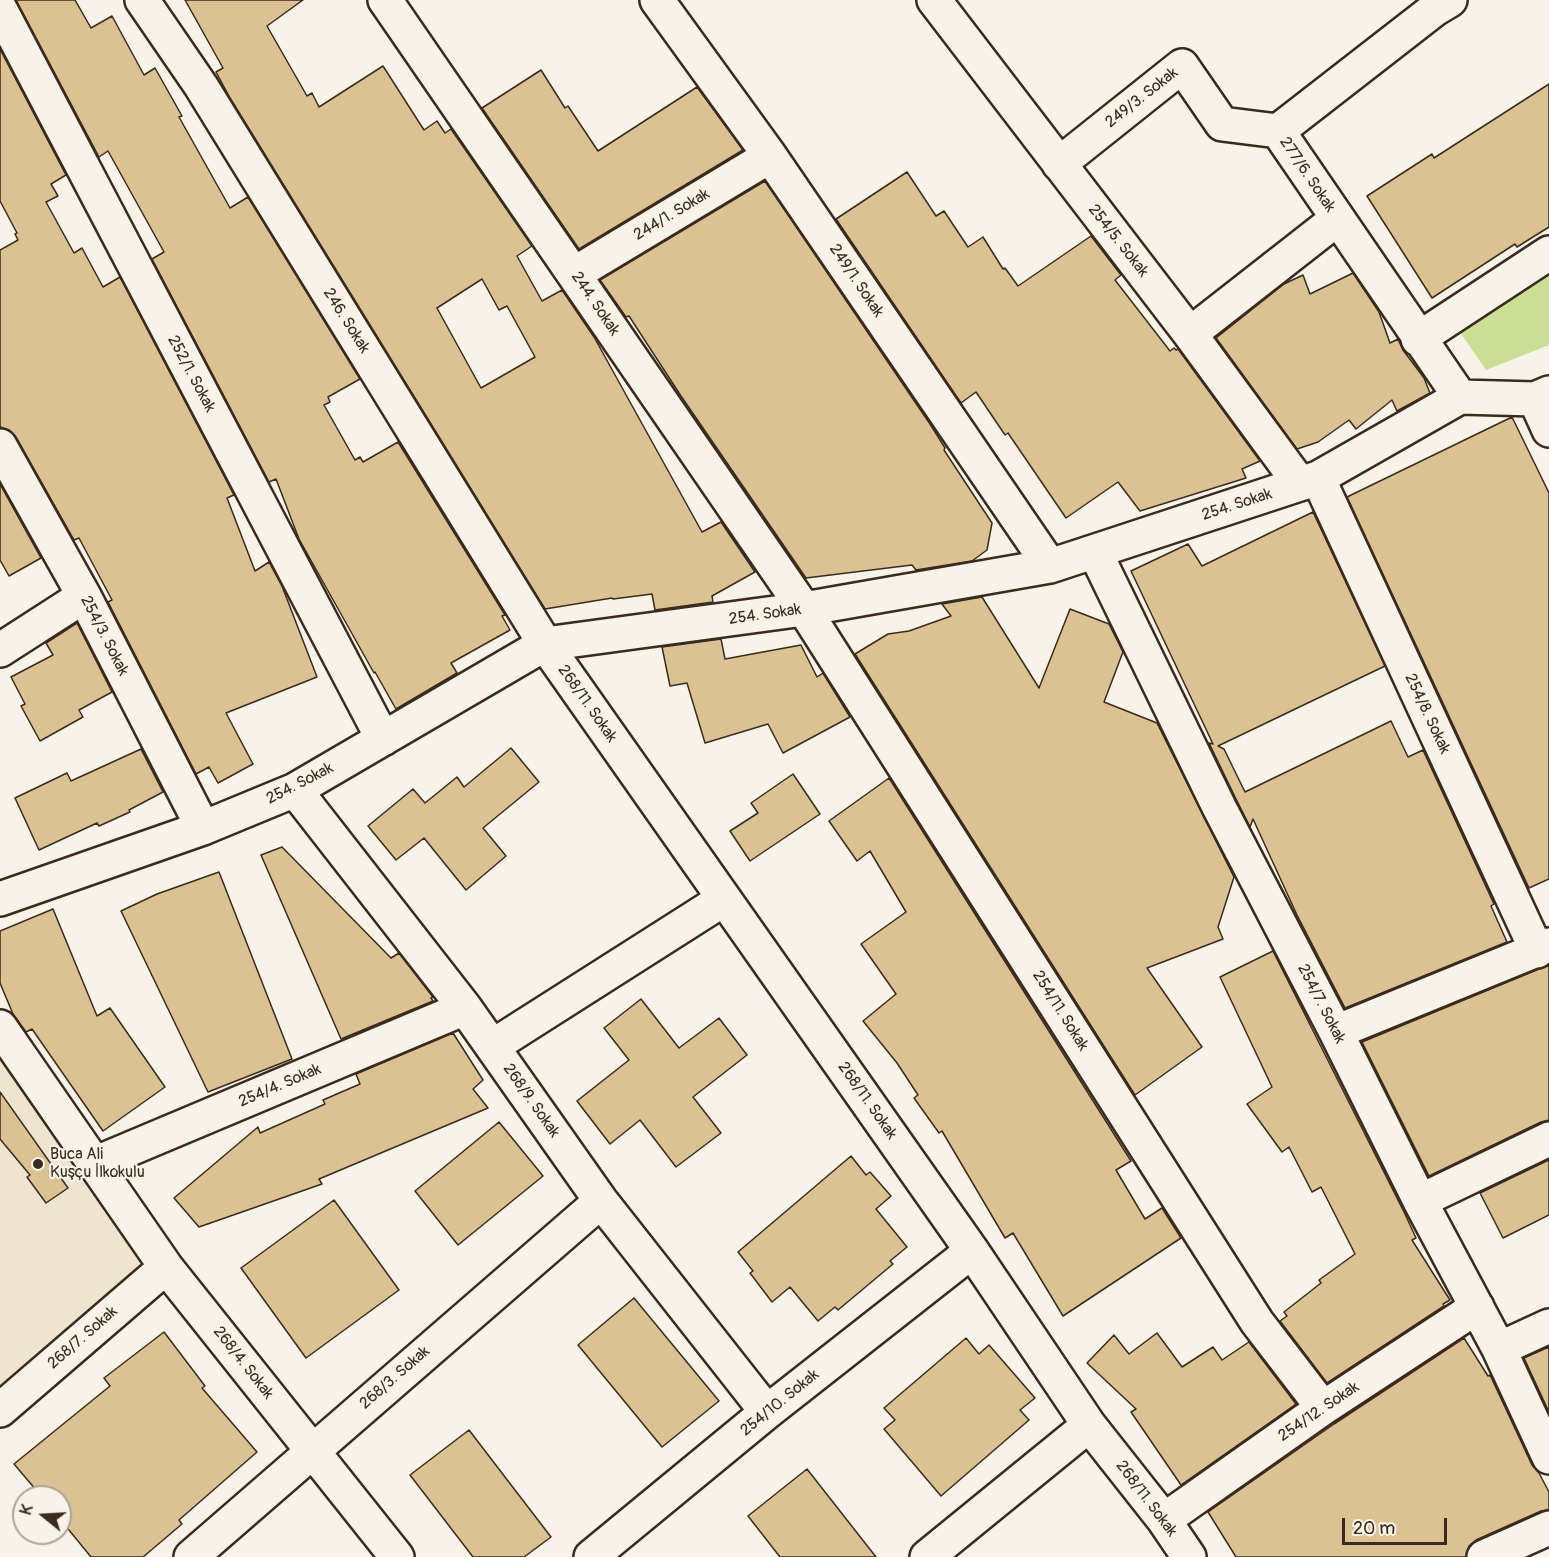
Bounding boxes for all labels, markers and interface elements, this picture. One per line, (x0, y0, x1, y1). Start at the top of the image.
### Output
street label: 249/3. Sokak (1102, 64, 1182, 132)
street label: 277/6. Sokak (1275, 134, 1339, 216)
street label: 244/1. Sokak (631, 185, 713, 245)
street label: 254/5. Sokak (1084, 201, 1152, 281)
street label: 249/1. Sokak (825, 241, 887, 321)
street label: 244. Sokak (567, 268, 623, 340)
street label: 246. Sokak (318, 285, 374, 357)
street label: 252/1. Sokak (163, 332, 219, 416)
street label: 254. Sokak (1200, 485, 1274, 525)
street label: 254/3. Sokak (76, 593, 132, 679)
street label: 254. Sokak (728, 600, 802, 630)
street label: 268/11. Sokak (553, 662, 621, 746)
street label: 254/8. Sokak (1400, 671, 1454, 757)
street label: 254. Sokak (263, 759, 337, 809)
street label: 254/7. Sokak (1293, 961, 1349, 1047)
street label: 254/11. Sokak (1028, 967, 1092, 1055)
street label: 268/11. Sokak (833, 1059, 901, 1143)
street label: 254/4. Sokak (236, 1060, 324, 1112)
street label: 268/9. Sokak (498, 1060, 564, 1142)
place label: Buca Ali Kuşçu İlkokulu (50, 1145, 145, 1183)
marker: Buca Ali Kuşçu İlkokulu (31, 1157, 45, 1171)
street label: 268/7. Sokak (44, 1302, 122, 1374)
street label: 268/4. Sokak (209, 1323, 277, 1403)
street label: 268/3. Sokak (356, 1342, 434, 1414)
street label: 254/10. Sokak (737, 1365, 823, 1441)
street label: 254/12. Sokak (1275, 1378, 1363, 1446)
street label: 268/11. Sokak (1111, 1457, 1181, 1541)
north arrow (12, 1485, 72, 1545)
text: K (16, 1502, 38, 1518)
scale bar (1345, 1506, 1450, 1544)
text: 20 m (1353, 1517, 1395, 1540)

